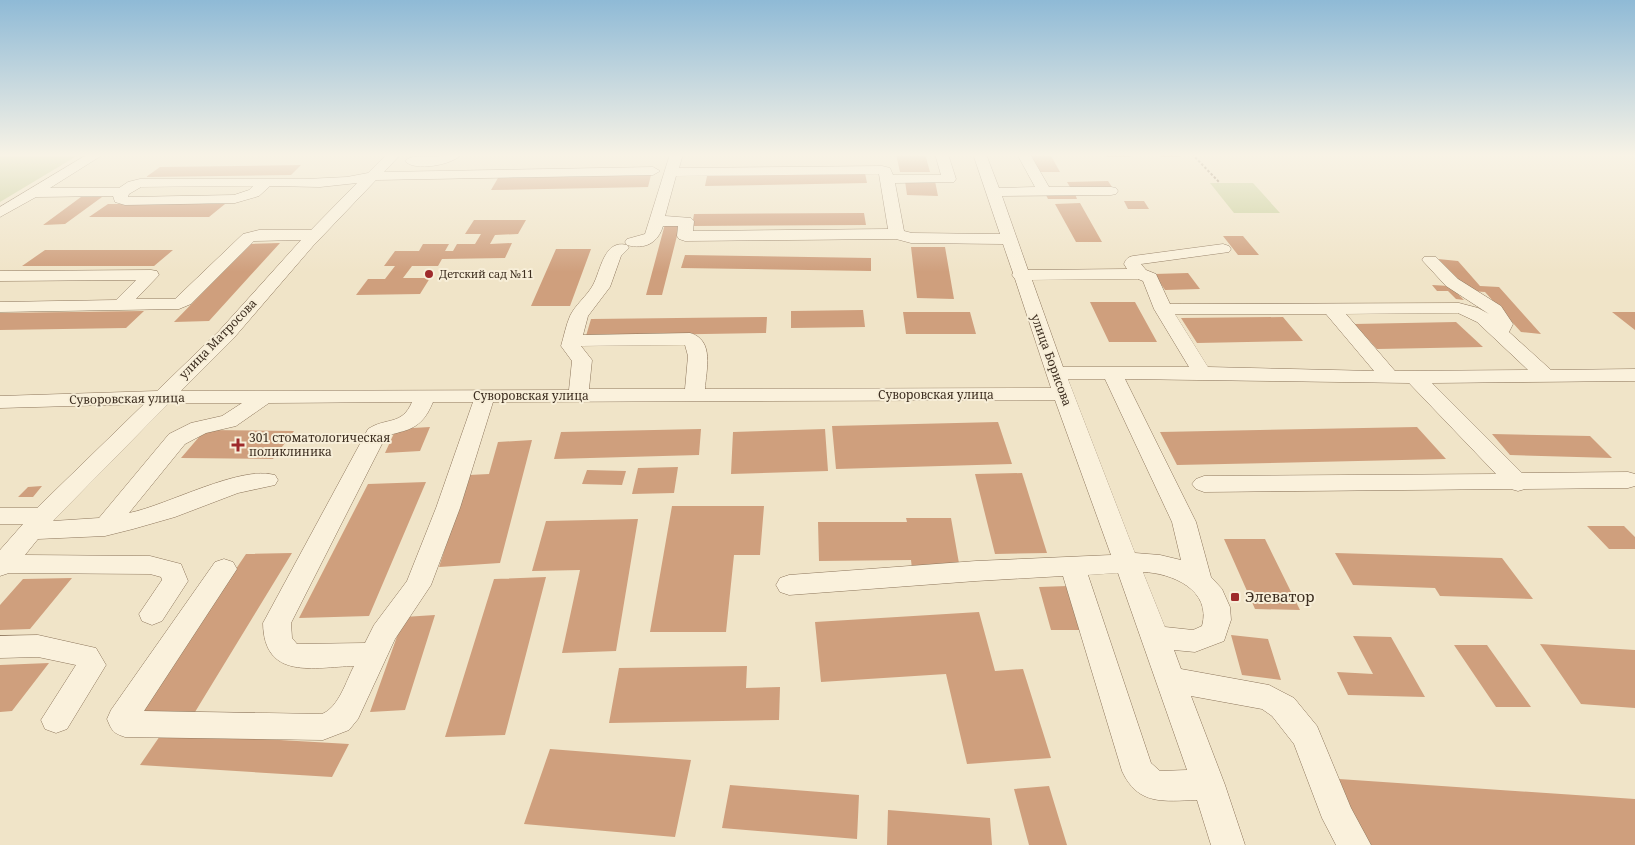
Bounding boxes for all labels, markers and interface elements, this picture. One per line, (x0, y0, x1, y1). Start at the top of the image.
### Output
place label: Детский сад №11 (439, 266, 533, 281)
marker: Детский сад №11 (423, 268, 435, 280)
street label: улица Матросова (175, 295, 261, 383)
street label: улица Борисова (1027, 311, 1076, 408)
street label: Суворовская улица (878, 386, 994, 403)
street label: Суворовская улица (473, 387, 589, 404)
street label: Суворовская улица (69, 389, 185, 408)
place label: 301 стоматологическая поликлиника (249, 429, 390, 460)
marker: 301 стоматологическая поликлиника (231, 438, 245, 452)
place label: Элеватор (1245, 586, 1315, 606)
marker: Элеватор (1229, 591, 1241, 603)

